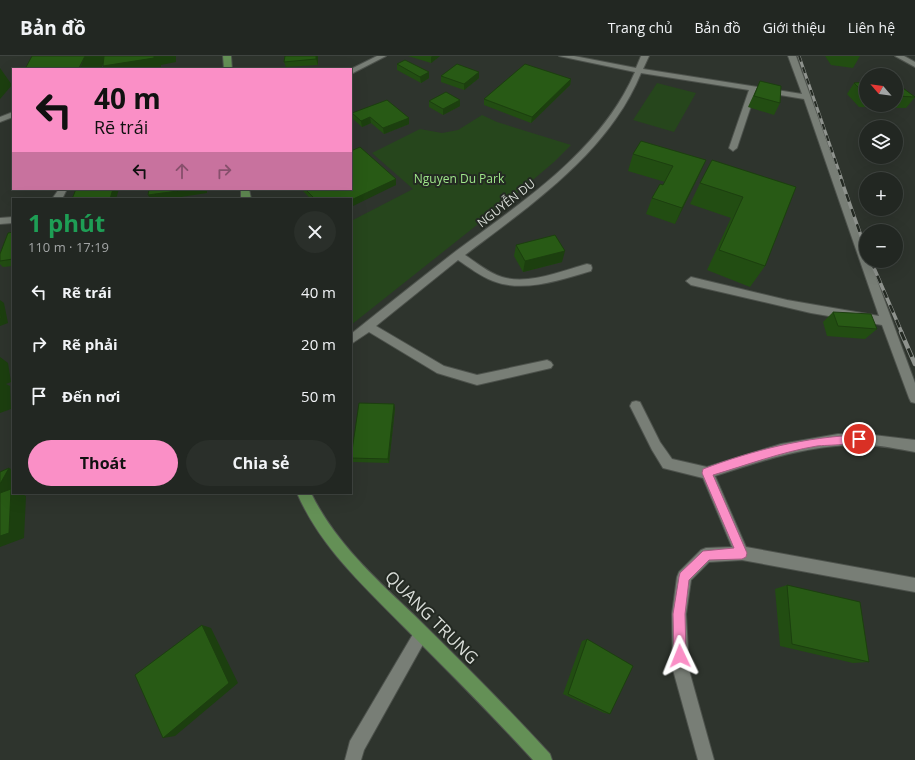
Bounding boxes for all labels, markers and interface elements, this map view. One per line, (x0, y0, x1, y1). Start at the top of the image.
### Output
text: Bản đồ (20, 15, 86, 41)
text: Trang chủ (608, 18, 673, 37)
text: Bản đồ (695, 18, 741, 37)
text: Giới thiệu (763, 18, 826, 37)
text: Liên hệ (848, 18, 895, 37)
north arrow (859, 68, 903, 112)
map controls (859, 68, 903, 268)
text: 40 m (94, 79, 161, 117)
icon: left (28, 84, 80, 136)
text: Rẽ trái (94, 115, 148, 139)
button: layers (859, 120, 903, 164)
icon: left (129, 160, 151, 182)
icon: ahead (171, 160, 193, 182)
icon: right (213, 160, 235, 182)
park label: Nguyen Du Park (414, 170, 505, 187)
button: + (859, 172, 903, 216)
street label: NGUYỄN DU (473, 174, 539, 231)
text: 1 phút (28, 206, 105, 239)
button: close (294, 211, 336, 253)
button: − (859, 224, 903, 268)
text: 110 m · 17:19 (28, 238, 109, 256)
icon: left (28, 281, 50, 303)
text: Rẽ trái (62, 282, 112, 302)
text: 40 m (301, 282, 336, 302)
icon: right (28, 333, 50, 355)
text: Rẽ phải (62, 334, 118, 354)
text: 20 m (301, 334, 336, 354)
icon: arrive (28, 385, 50, 407)
text: Đến nơi (62, 386, 120, 406)
text: 50 m (301, 386, 336, 406)
pin (842, 422, 876, 456)
icon: arrive (848, 428, 870, 450)
button: Thoát (28, 440, 178, 486)
button: Chia sẻ (186, 440, 336, 486)
street label: QUANG TRUNG (380, 565, 484, 669)
position arrow (659, 635, 701, 677)

